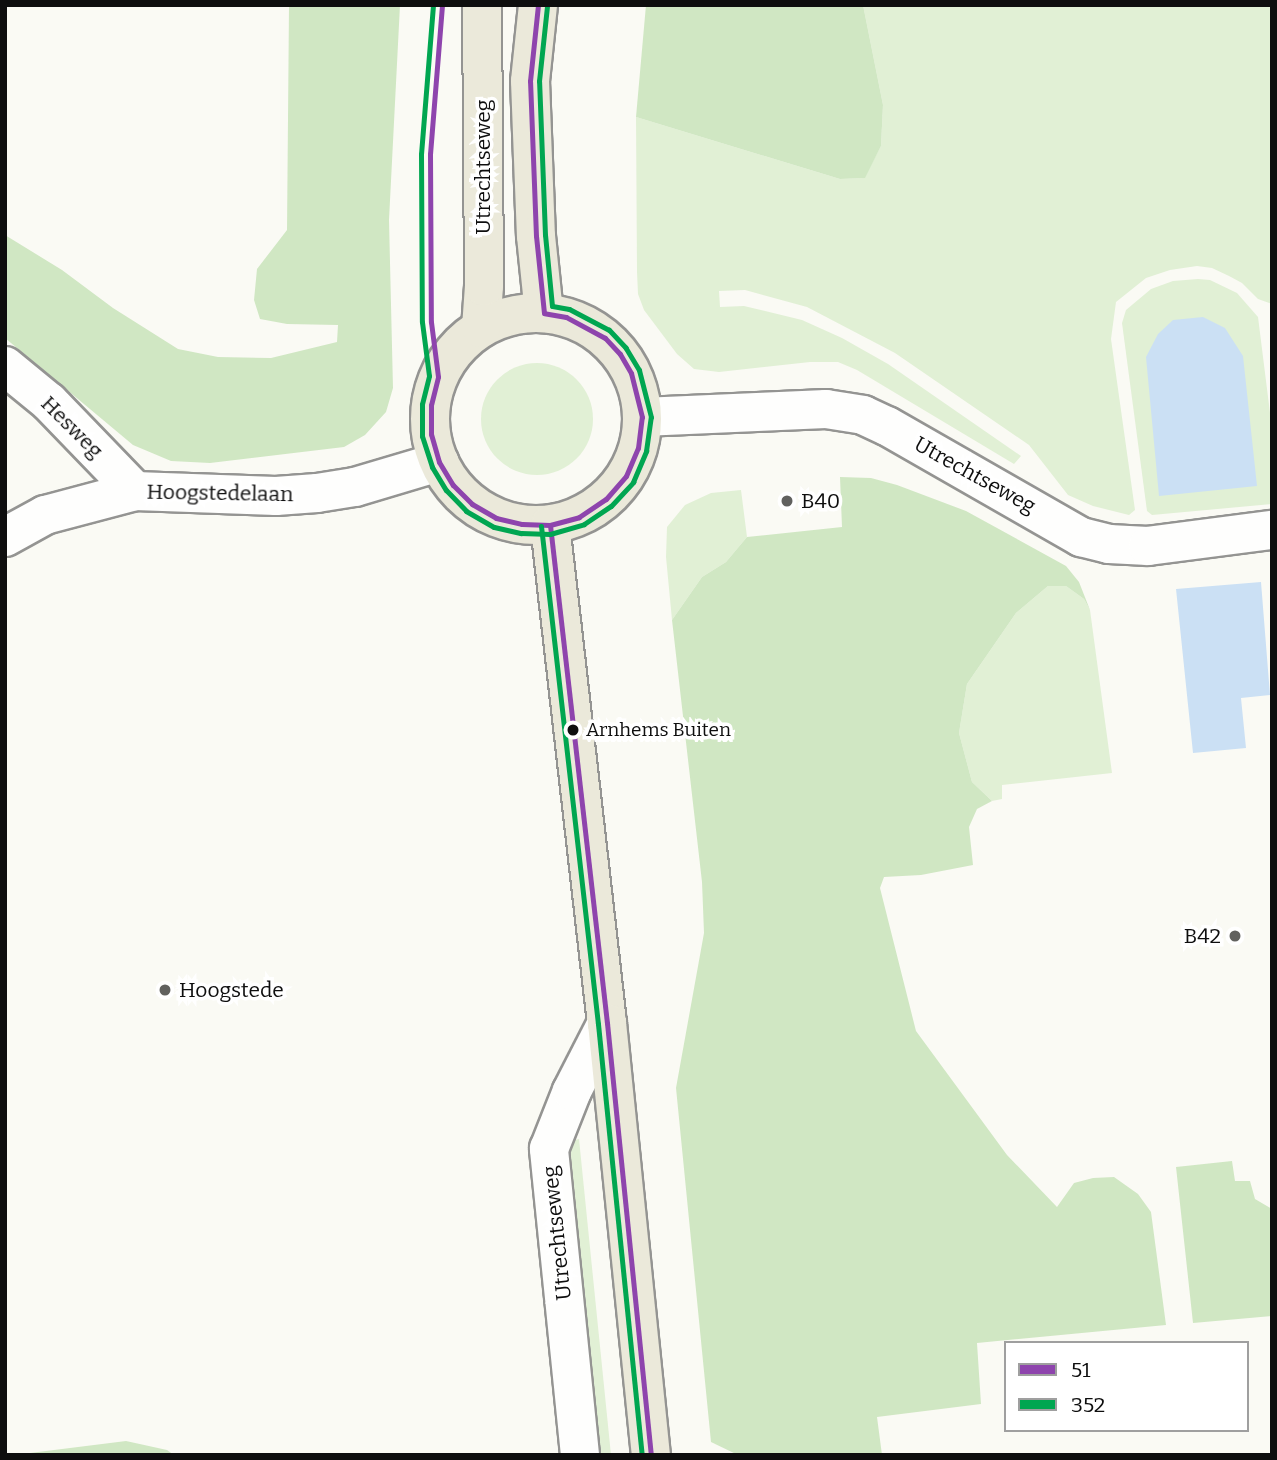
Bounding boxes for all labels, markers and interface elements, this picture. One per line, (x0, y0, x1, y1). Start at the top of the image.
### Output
street label: Utrechtseweg (470, 100, 496, 234)
street label: Hesweg (36, 391, 108, 463)
street label: Utrechtseweg (910, 431, 1040, 519)
street label: Hoogstedelaan (146, 479, 294, 507)
place label: B40 (801, 488, 840, 514)
marker: B40 (779, 493, 795, 509)
place label: Arnhems Buiten (586, 719, 731, 741)
marker: Arnhems Buiten (566, 723, 580, 737)
place label: B42 (1184, 923, 1221, 949)
marker: B42 (1227, 928, 1243, 944)
place label: Hoogstede (179, 977, 284, 1003)
marker: Hoogstede (157, 982, 173, 998)
street label: Utrechtseweg (537, 1165, 577, 1301)
legend (1004, 1341, 1249, 1432)
text: 51 (1071, 1357, 1091, 1383)
text: 352 (1071, 1392, 1105, 1418)

